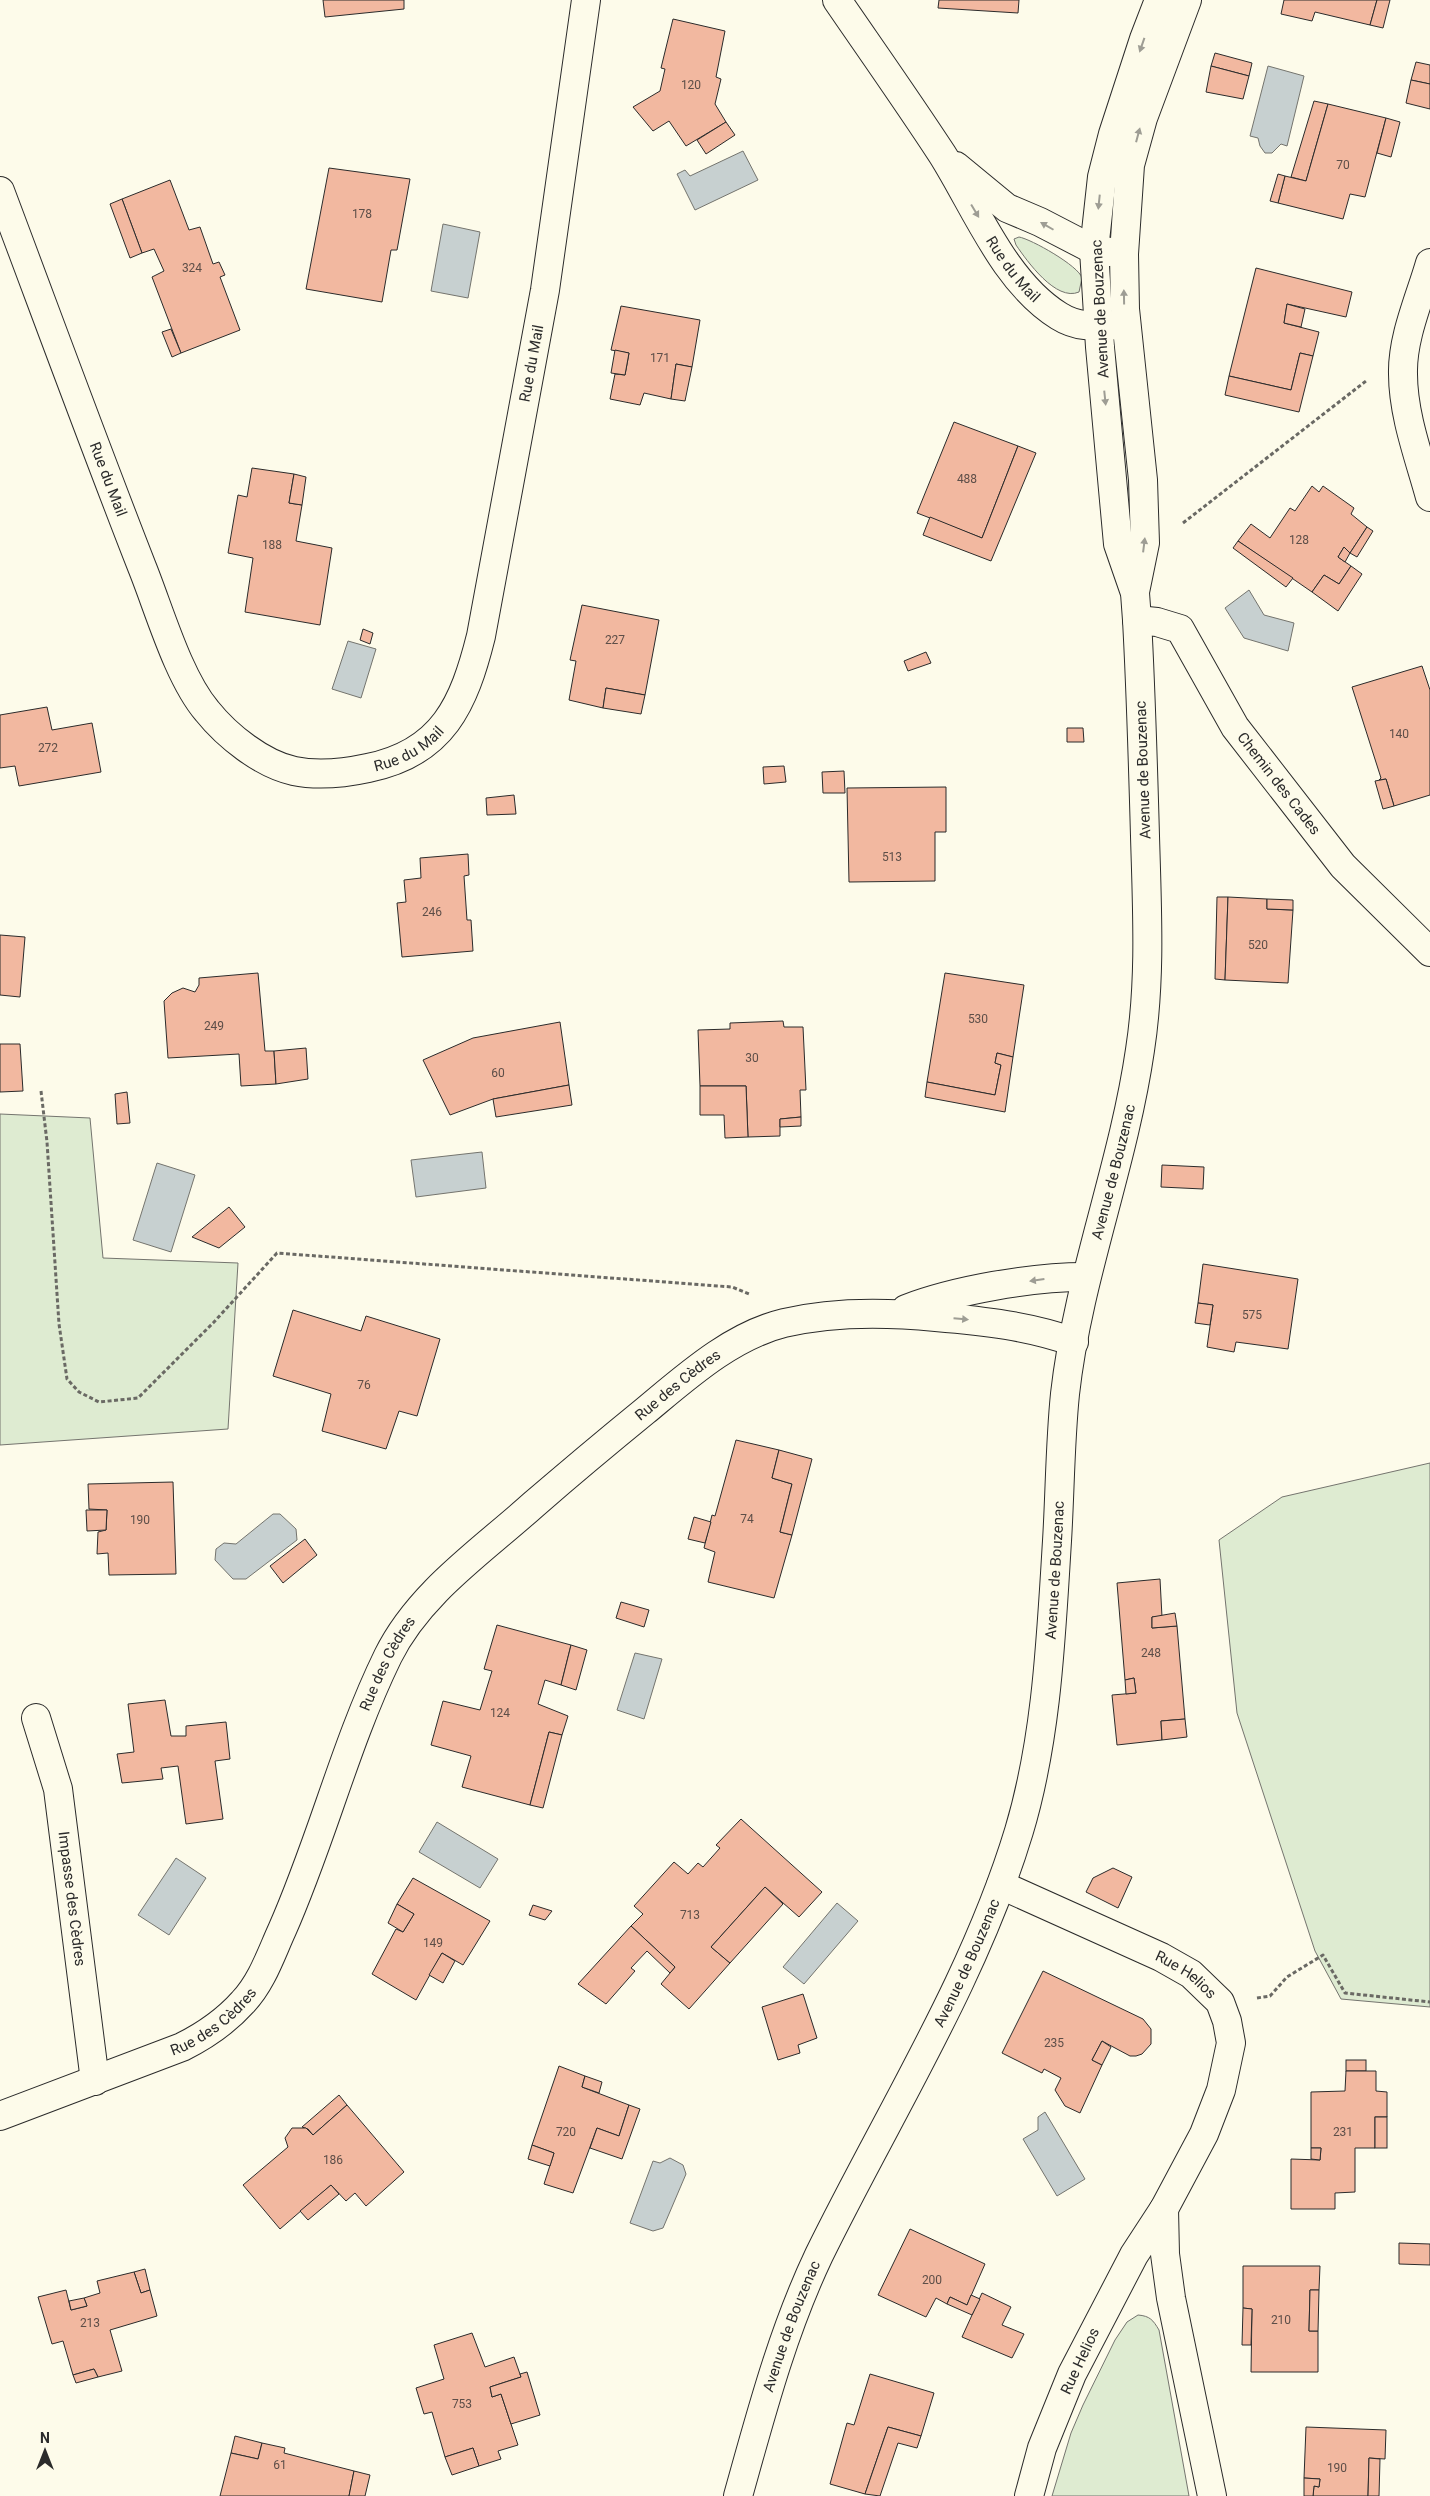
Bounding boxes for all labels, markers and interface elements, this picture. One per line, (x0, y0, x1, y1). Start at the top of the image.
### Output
one-way arrow (1137, 38, 1145, 53)
house number: 120 (681, 78, 701, 92)
one-way arrow (1134, 128, 1142, 143)
house number: 70 (1336, 158, 1350, 172)
one-way arrow (1095, 194, 1103, 210)
one-way arrow (971, 205, 980, 218)
house number: 178 (352, 207, 372, 221)
one-way arrow (1040, 221, 1053, 230)
street label: Rue du Mail (982, 233, 1044, 306)
street label: Avenue de Bouzenac (1087, 239, 1113, 379)
house number: 324 (182, 261, 202, 275)
one-way arrow (1120, 288, 1128, 304)
street label: Rue du Mail (515, 323, 547, 404)
house number: 171 (650, 351, 670, 365)
one-way arrow (1101, 391, 1109, 407)
street label: Rue du Mail (86, 440, 131, 519)
house number: 488 (957, 472, 977, 486)
house number: 128 (1289, 533, 1309, 547)
one-way arrow (1140, 537, 1148, 553)
house number: 188 (262, 538, 282, 552)
house number: 227 (605, 633, 625, 647)
street label: Avenue de Bouzenac (1132, 700, 1154, 840)
street label: Rue du Mail (372, 722, 448, 775)
house number: 140 (1389, 727, 1409, 741)
street label: Chemin des Cades (1233, 729, 1324, 838)
house number: 272 (38, 741, 58, 755)
house number: 513 (882, 850, 902, 864)
house number: 246 (422, 905, 442, 919)
house number: 520 (1248, 938, 1268, 952)
house number: 530 (968, 1012, 988, 1026)
house number: 249 (204, 1019, 224, 1033)
house number: 30 (745, 1051, 759, 1065)
house number: 60 (491, 1066, 505, 1080)
street label: Avenue de Bouzenac (1088, 1102, 1139, 1241)
one-way arrow (1028, 1276, 1044, 1284)
house number: 575 (1242, 1308, 1262, 1322)
one-way arrow (953, 1315, 969, 1323)
street label: Rue des Cèdres (631, 1346, 724, 1424)
house number: 76 (357, 1378, 371, 1392)
street label: Avenue de Bouzenac (1042, 1500, 1068, 1640)
house number: 74 (740, 1512, 754, 1526)
house number: 190 (130, 1513, 150, 1527)
street label: Rue des Cèdres (356, 1613, 419, 1713)
house number: 248 (1141, 1646, 1161, 1660)
house number: 124 (490, 1706, 510, 1720)
street label: Impasse des Cèdres (54, 1830, 89, 1967)
street label: Avenue de Bouzenac (930, 1896, 1004, 2030)
house number: 713 (680, 1908, 700, 1922)
house number: 149 (423, 1936, 443, 1950)
street label: Rue Helios (1153, 1947, 1220, 2003)
street label: Rue des Cèdres (168, 1984, 260, 2060)
house number: 235 (1044, 2036, 1064, 2050)
house number: 720 (556, 2125, 576, 2139)
house number: 231 (1333, 2125, 1353, 2139)
house number: 186 (323, 2153, 343, 2167)
street label: Avenue de Bouzenac (759, 2258, 824, 2394)
house number: 200 (922, 2273, 942, 2287)
house number: 210 (1271, 2313, 1291, 2327)
house number: 213 (80, 2316, 100, 2330)
street label: Rue Helios (1057, 2325, 1103, 2397)
house number: 753 (452, 2397, 472, 2411)
north arrow (20, 2426, 70, 2476)
text: N (40, 2430, 50, 2446)
house number: 61 (273, 2458, 287, 2472)
house number: 190 (1327, 2461, 1347, 2475)

